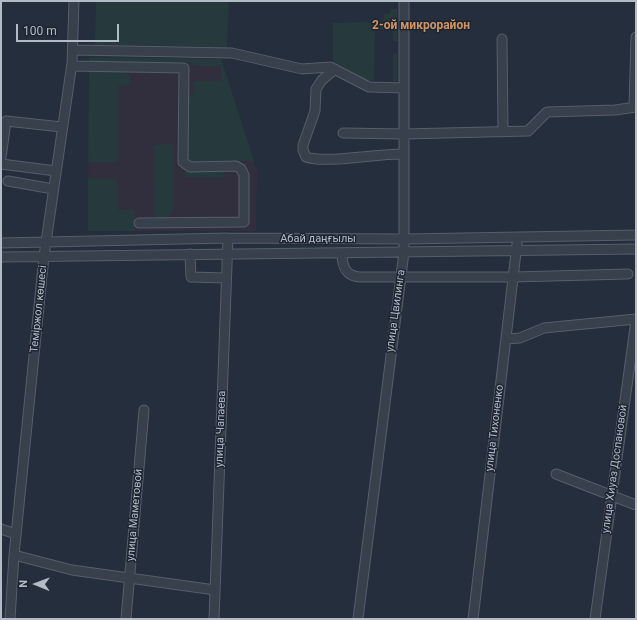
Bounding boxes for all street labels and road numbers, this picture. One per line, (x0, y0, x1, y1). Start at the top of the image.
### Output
street label: Абай даңғылы (280, 232, 356, 246)
street label: Теміржол көшесі (28, 265, 50, 353)
street label: улица Цвилинга (384, 269, 408, 353)
street label: улица Тихоненко (483, 384, 507, 472)
street label: улица Чапаева (213, 390, 229, 468)
street label: улица Хиуаз Доспановой (599, 404, 631, 534)
street label: улица Маметовой (124, 468, 146, 562)

